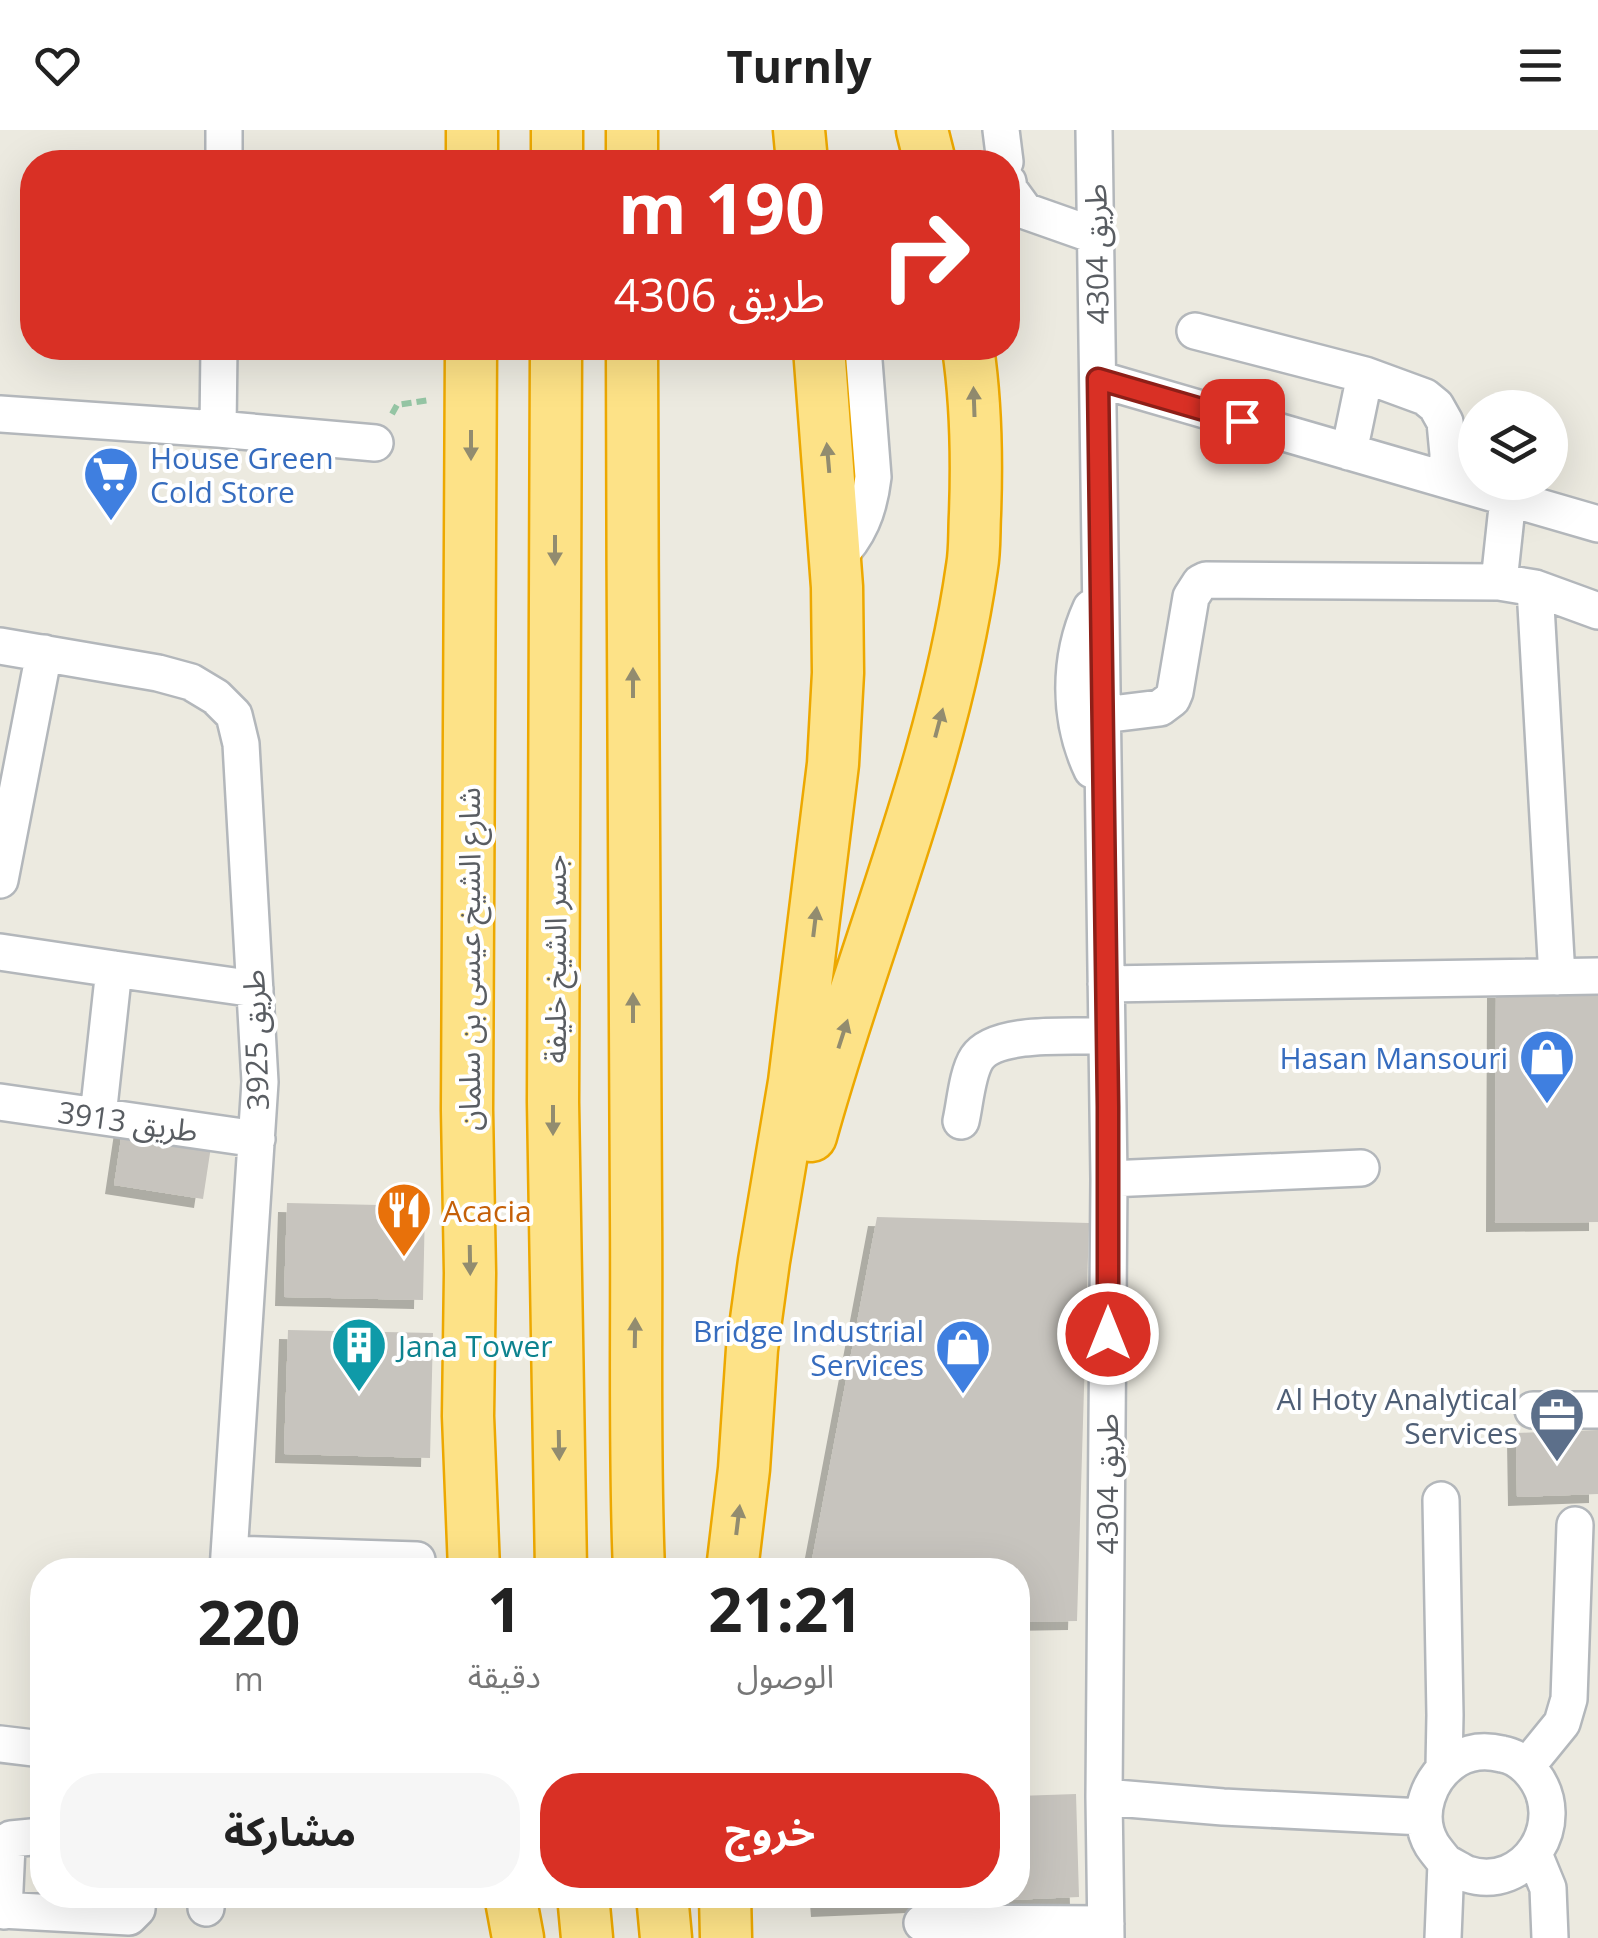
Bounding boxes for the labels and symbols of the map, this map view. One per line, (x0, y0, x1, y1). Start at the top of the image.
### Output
street label: طريق 4304 (1074, 183, 1118, 325)
pin (1200, 379, 1285, 464)
one-way arrow (965, 386, 981, 418)
one-way arrow (463, 429, 479, 461)
place label: House Green Cold Store (150, 437, 334, 512)
one-way arrow (820, 442, 836, 474)
supermarket icon: House Green Cold Store (81, 444, 141, 523)
one-way arrow (547, 534, 563, 566)
one-way arrow (625, 666, 641, 698)
one-way arrow (932, 707, 947, 738)
street label: شارع الشيخ عيسى بن سلمان (448, 787, 492, 1131)
street label: جسر الشيخ خليفة (534, 854, 578, 1064)
one-way arrow (807, 906, 823, 937)
street label: طريق 3925 (232, 969, 278, 1111)
one-way arrow (625, 991, 641, 1023)
one-way arrow (836, 1018, 851, 1048)
shop icon: Hasan Mansouri (1517, 1027, 1577, 1106)
place label: Hasan Mansouri (1279, 1037, 1508, 1078)
street label: طريق 3913 (55, 1091, 201, 1151)
one-way arrow (545, 1104, 561, 1136)
restaurant icon: Acacia (374, 1180, 434, 1259)
place label: Acacia (443, 1190, 532, 1231)
one-way arrow (462, 1244, 478, 1276)
position arrow (1056, 1282, 1160, 1386)
place label: Bridge Industrial Services (693, 1310, 924, 1385)
building icon: Jana Tower (329, 1315, 389, 1394)
one-way arrow (627, 1316, 643, 1348)
shop icon: Bridge Industrial Services (933, 1317, 993, 1396)
place label: Jana Tower (395, 1325, 553, 1366)
place label: Al Hoty Analytical Services (1276, 1378, 1518, 1453)
office icon: Al Hoty Analytical Services (1527, 1385, 1587, 1464)
street label: طريق 4304 (1086, 1414, 1127, 1554)
one-way arrow (551, 1429, 567, 1461)
one-way arrow (730, 1503, 746, 1535)

